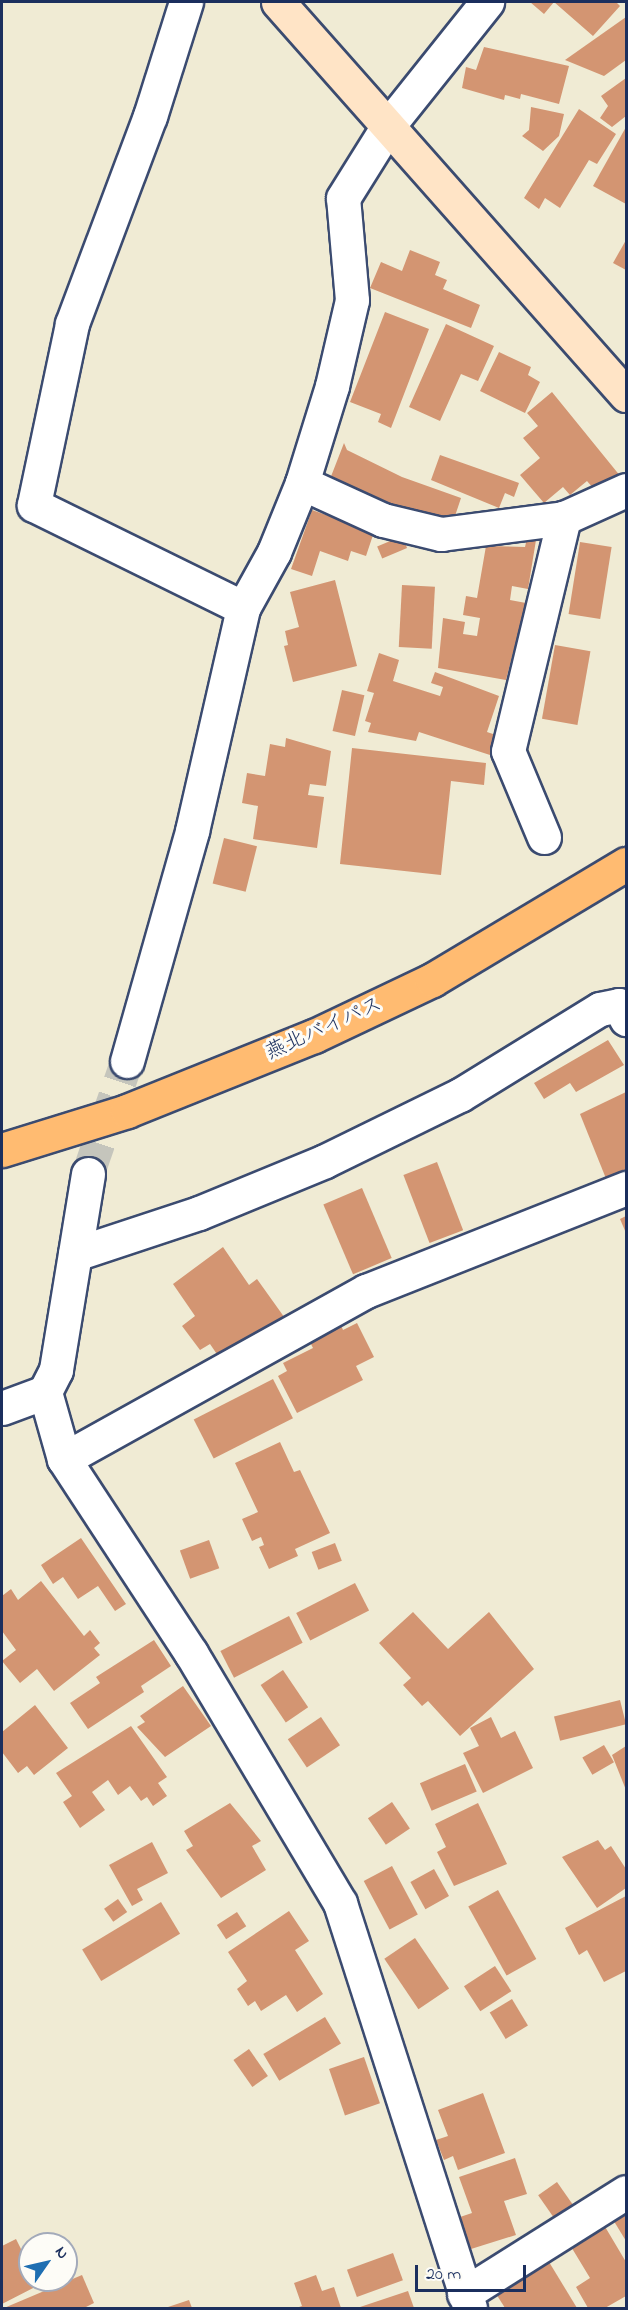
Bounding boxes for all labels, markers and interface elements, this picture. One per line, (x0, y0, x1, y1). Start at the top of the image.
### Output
street label: 燕北バイパス (261, 992, 387, 1066)
north arrow (18, 2232, 78, 2292)
text: N (48, 2242, 74, 2264)
scale bar (418, 2253, 529, 2291)
text: 20 m (426, 2262, 461, 2288)

